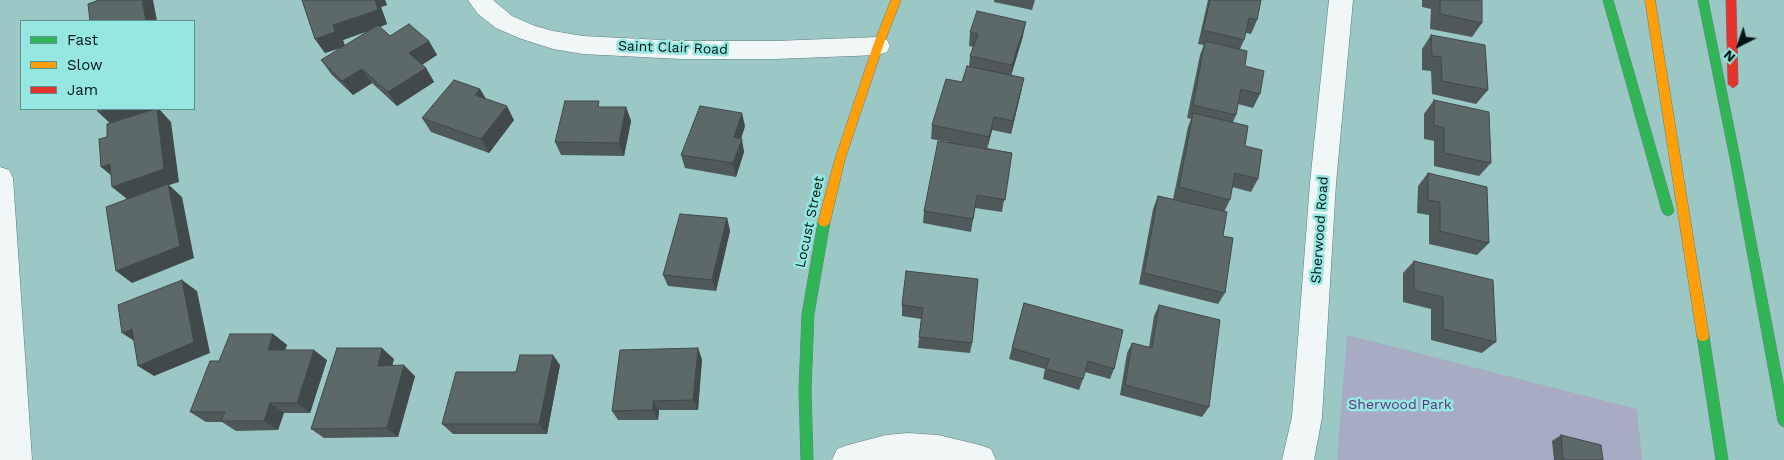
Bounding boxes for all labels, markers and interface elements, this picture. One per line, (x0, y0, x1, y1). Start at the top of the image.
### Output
legend (20, 20, 195, 110)
north arrow (1714, 20, 1764, 70)
text: Fast (67, 31, 98, 49)
street label: Saint Clair Road (618, 38, 728, 58)
text: N (1720, 47, 1738, 66)
text: Slow (67, 56, 103, 74)
text: Jam (67, 81, 98, 99)
street label: Locust Street (792, 175, 828, 269)
street label: Sherwood Road (1308, 176, 1332, 284)
park label: Sherwood Park (1348, 397, 1452, 413)

